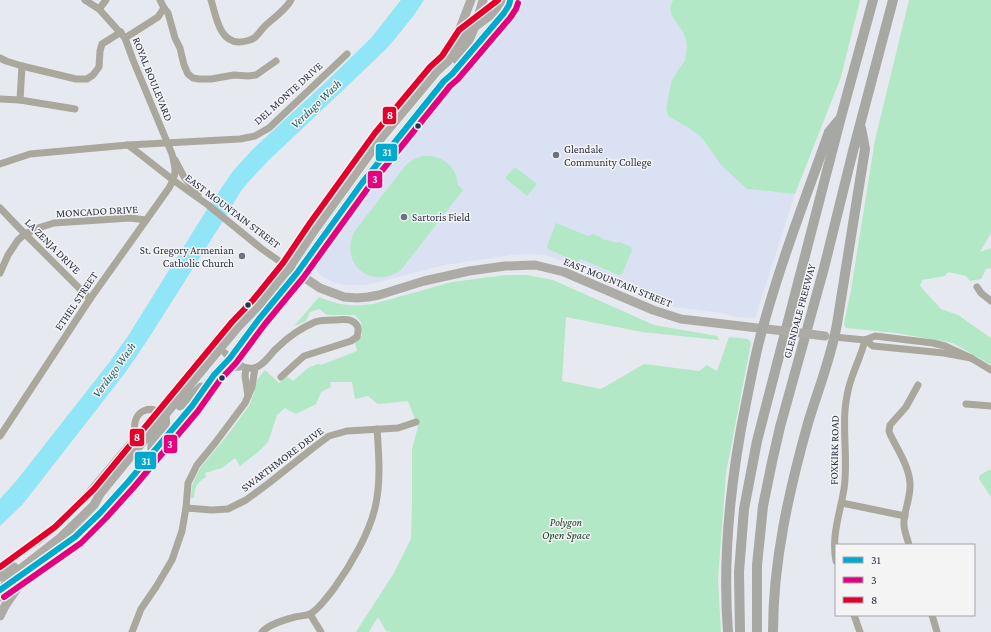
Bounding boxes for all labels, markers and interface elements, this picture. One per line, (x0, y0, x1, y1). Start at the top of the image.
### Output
street label: ROYAL BOULEVARD (131, 35, 175, 123)
street label: DEL MONTE DRIVE (251, 59, 325, 127)
water label: Verdugo Wash (288, 76, 344, 132)
line badge: 8 (382, 106, 397, 125)
text: 8 (387, 109, 393, 121)
unlabelled marker (413, 121, 423, 131)
line badge: 31 (375, 143, 398, 162)
place label: Glendale Community College (564, 143, 652, 169)
text: 31 (382, 146, 392, 158)
marker: Glendale Community College (551, 150, 561, 160)
line badge: 3 (367, 170, 383, 189)
street label: EAST MOUNTAIN STREET (183, 171, 283, 251)
text: 3 (372, 173, 378, 185)
street label: MONCADO DRIVE (56, 203, 138, 219)
place label: Sartoris Field (412, 211, 470, 223)
marker: Sartoris Field (399, 212, 409, 222)
street label: LA ZENJA DRIVE (22, 216, 83, 277)
place label: St. Gregory Armenian Catholic Church (140, 244, 234, 269)
marker: St. Gregory Armenian Catholic Church (237, 251, 247, 261)
street label: EAST MOUNTAIN STREET (562, 255, 674, 309)
street label: GLENDALE FREEWAY (781, 262, 817, 360)
street label: ETHEL STREET (52, 270, 100, 332)
unlabelled marker (243, 300, 253, 310)
water label: Verdugo Wash (89, 340, 139, 400)
unlabelled marker (217, 373, 227, 383)
street label: FOXKIRK ROAD (827, 415, 841, 485)
street label: SWARTHMORE DRIVE (239, 424, 325, 494)
line badge: 8 (129, 428, 145, 447)
text: 8 (134, 431, 140, 443)
line badge: 3 (163, 434, 178, 454)
text: 3 (167, 438, 173, 450)
line badge: 31 (134, 451, 157, 470)
text: 31 (141, 455, 151, 467)
park label: Polygon Open Space (542, 516, 591, 542)
legend (835, 544, 975, 616)
text: 31 (871, 553, 881, 567)
text: 3 (871, 573, 877, 587)
text: 8 (871, 593, 877, 607)

